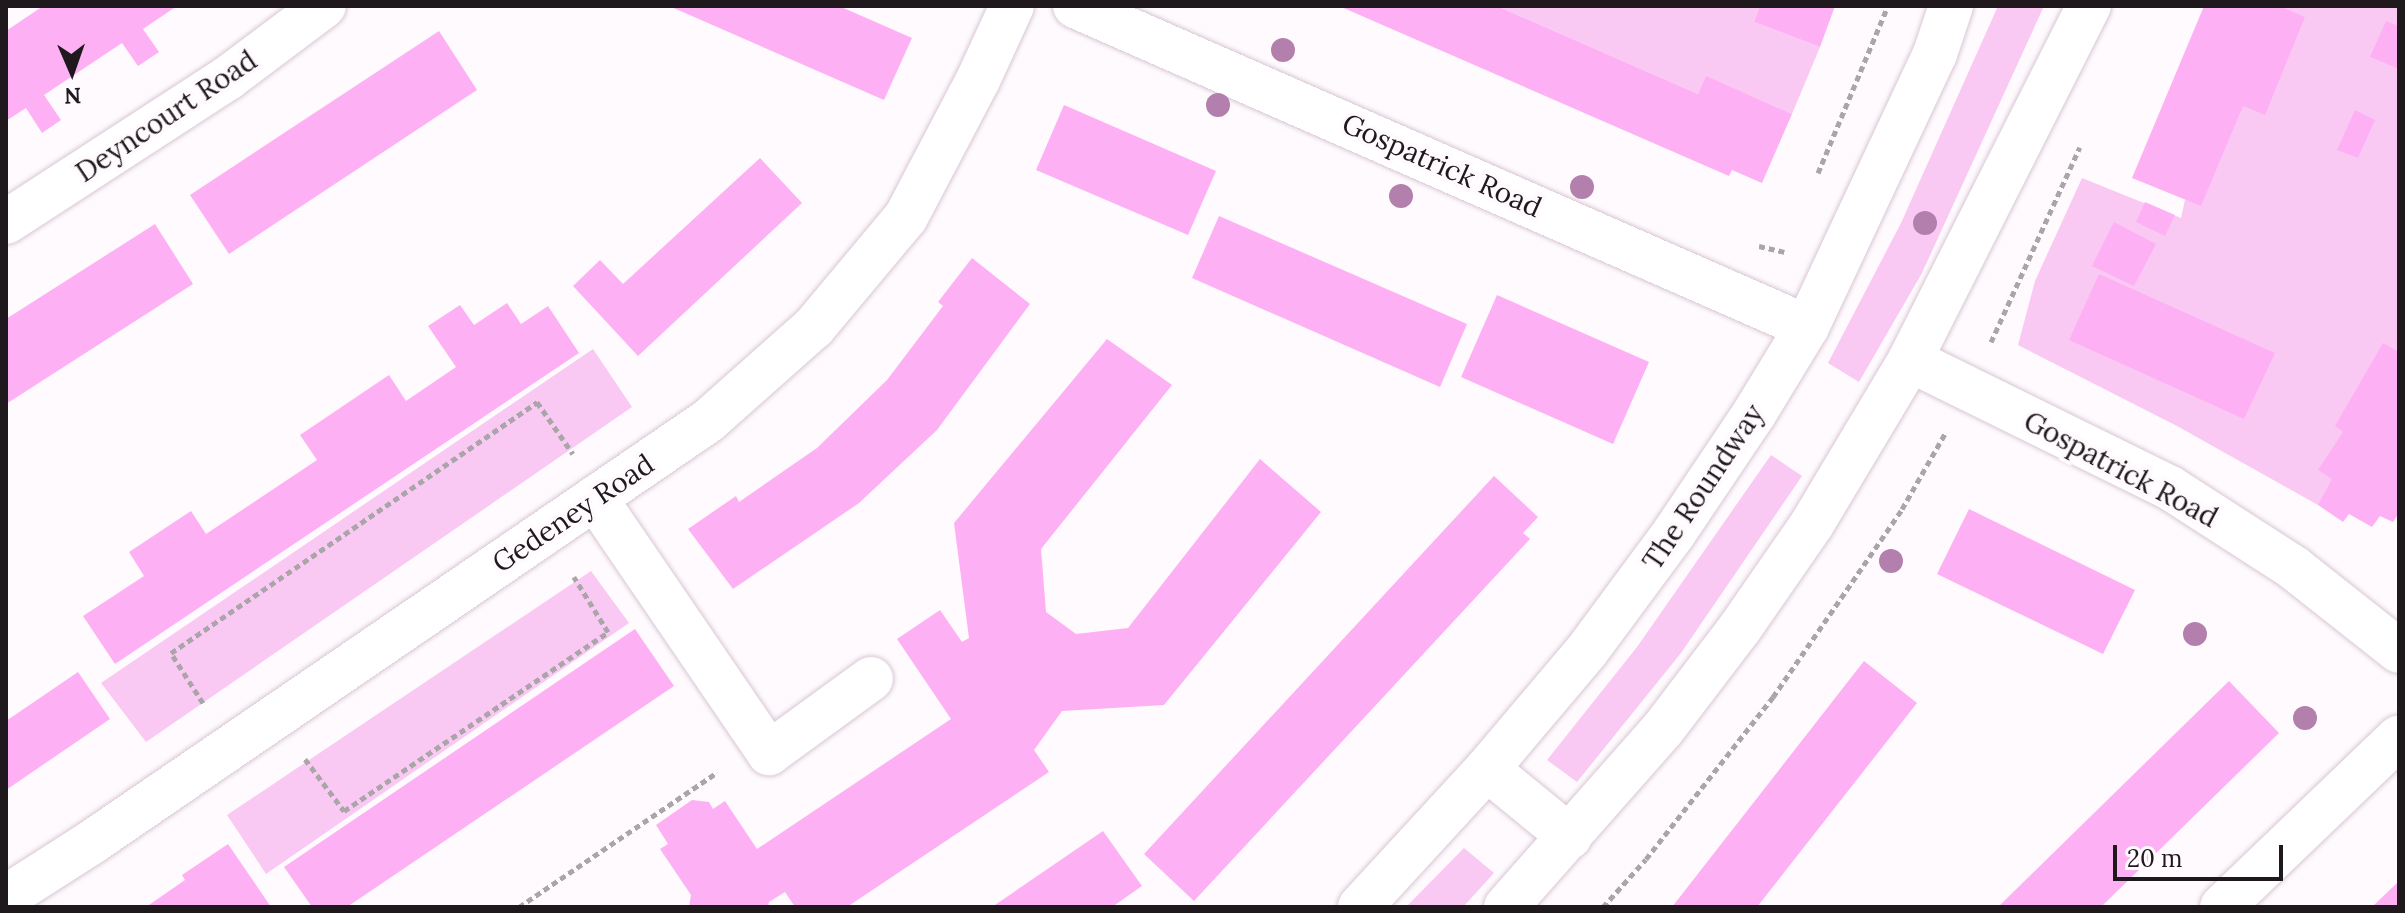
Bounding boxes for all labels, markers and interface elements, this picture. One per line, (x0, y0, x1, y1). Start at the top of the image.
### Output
north arrow (32, 32, 112, 112)
street label: Deyncourt Road (69, 43, 263, 189)
text: N (64, 82, 82, 110)
street label: Gospatrick Road (1337, 106, 1547, 224)
street label: The Roundway (1635, 398, 1771, 576)
street label: Gospatrick Road (2018, 404, 2224, 534)
street label: Gedeney Road (486, 447, 660, 579)
scale bar (2117, 829, 2287, 879)
text: 20 m (2127, 843, 2183, 874)

